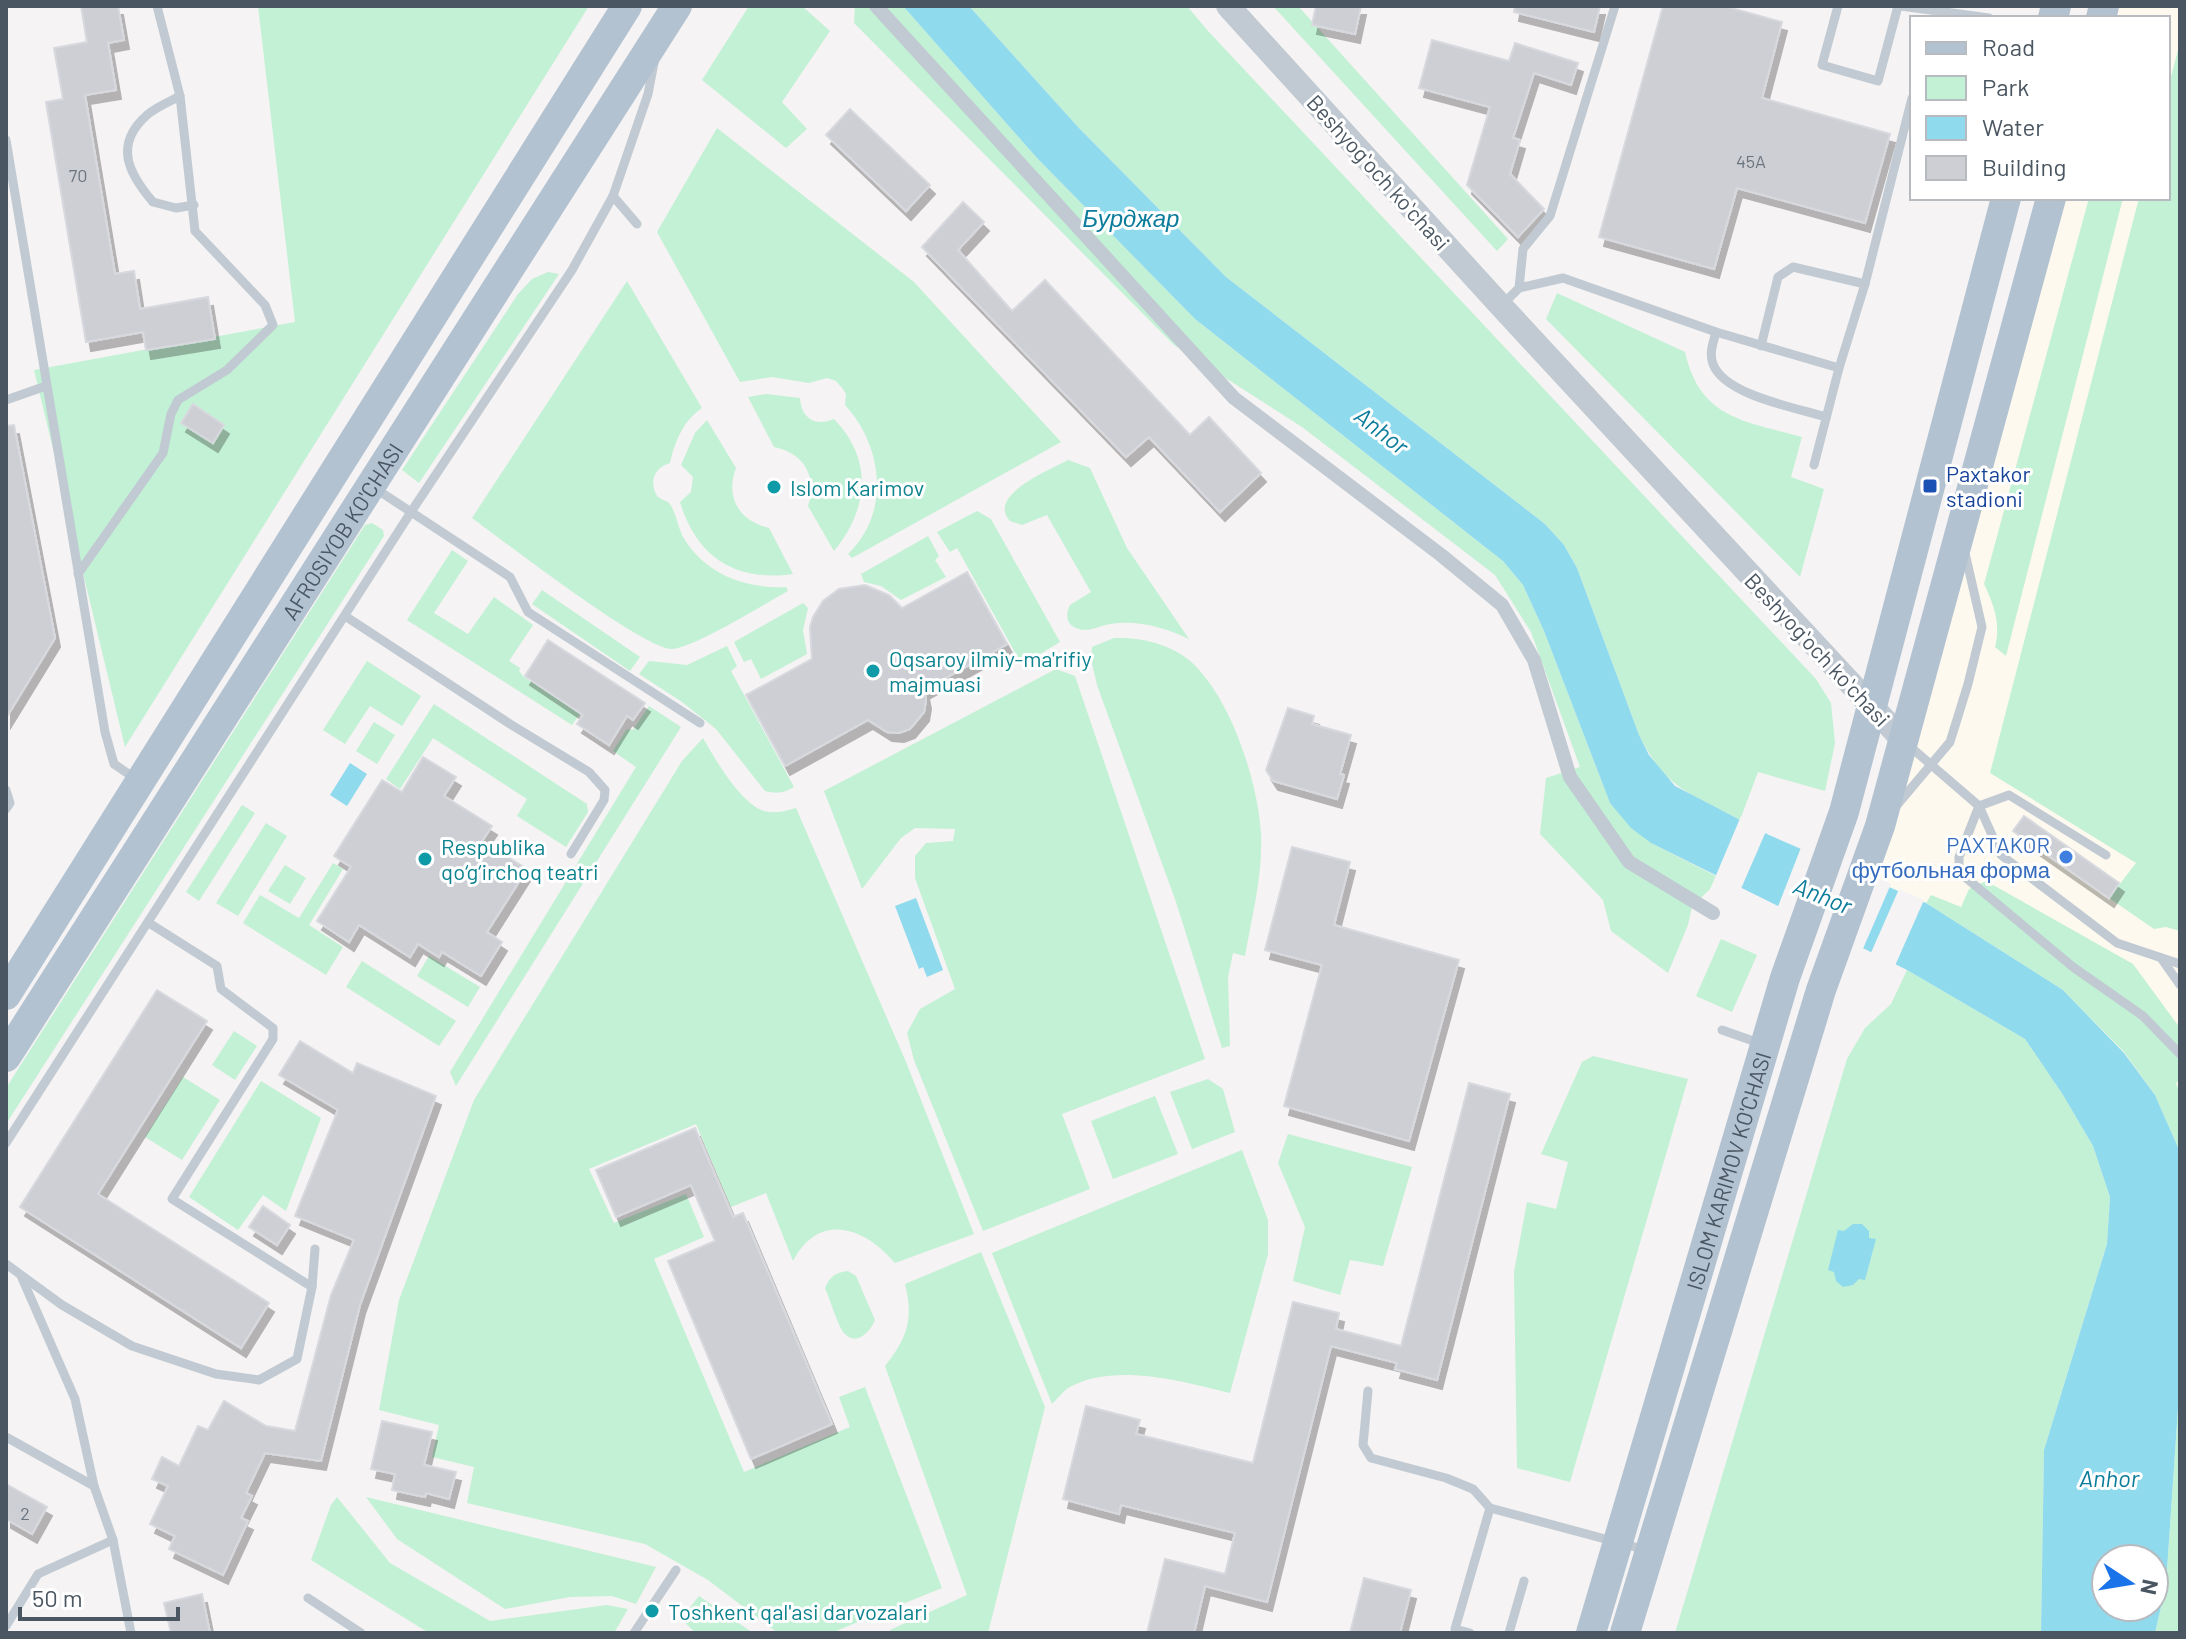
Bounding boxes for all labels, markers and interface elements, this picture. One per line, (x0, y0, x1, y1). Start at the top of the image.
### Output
legend (1910, 16, 2170, 200)
text: Road (1982, 32, 2035, 61)
text: Park (1982, 72, 2029, 101)
street label: Beshyogʻoch koʻchasi (1302, 89, 1456, 255)
text: Water (1982, 112, 2044, 141)
house number: 45A (1736, 150, 1766, 172)
text: Building (1982, 152, 2066, 181)
house number: 70 (69, 164, 87, 186)
water label: Бурджар (1083, 203, 1179, 232)
water label: Anhor (1349, 400, 1416, 461)
street label: AFROSIYOB KO'CHASI (276, 438, 408, 624)
place label: Paxtakor stadioni (1946, 460, 2031, 511)
place label: Islom Karimov (790, 474, 924, 500)
marker: Paxtakor stadioni (1921, 477, 1939, 495)
marker: Islom Karimov (765, 478, 783, 496)
street label: Beshyogʻoch koʻchasi (1740, 567, 1896, 731)
place label: Oqsaroy ilmiy-ma'rifiy majmuasi (889, 645, 1092, 696)
marker: Oqsaroy ilmiy-ma'rifiy majmuasi (864, 662, 882, 680)
place label: PAXTAKOR футбольная форма (1852, 831, 2051, 883)
place label: Respublika qo‘g‘irchoq teatri (441, 833, 599, 884)
marker: PAXTAKOR футбольная форма (2057, 848, 2075, 866)
marker: Respublika qo‘g‘irchoq teatri (416, 850, 434, 868)
water label: Anhor (1790, 870, 1858, 920)
street label: ISLOM KARIMOV KO'CHASI (1680, 1049, 1775, 1293)
water label: Anhor (2079, 1463, 2141, 1492)
house number: 2 (20, 1502, 30, 1524)
north arrow (2090, 1543, 2170, 1623)
scale bar (20, 1571, 178, 1621)
text: N (2136, 1578, 2165, 1597)
text: 50 m (32, 1583, 83, 1612)
place label: Toshkent qal'asi darvozalari (668, 1598, 928, 1624)
marker: Toshkent qal'asi darvozalari (643, 1602, 661, 1620)

